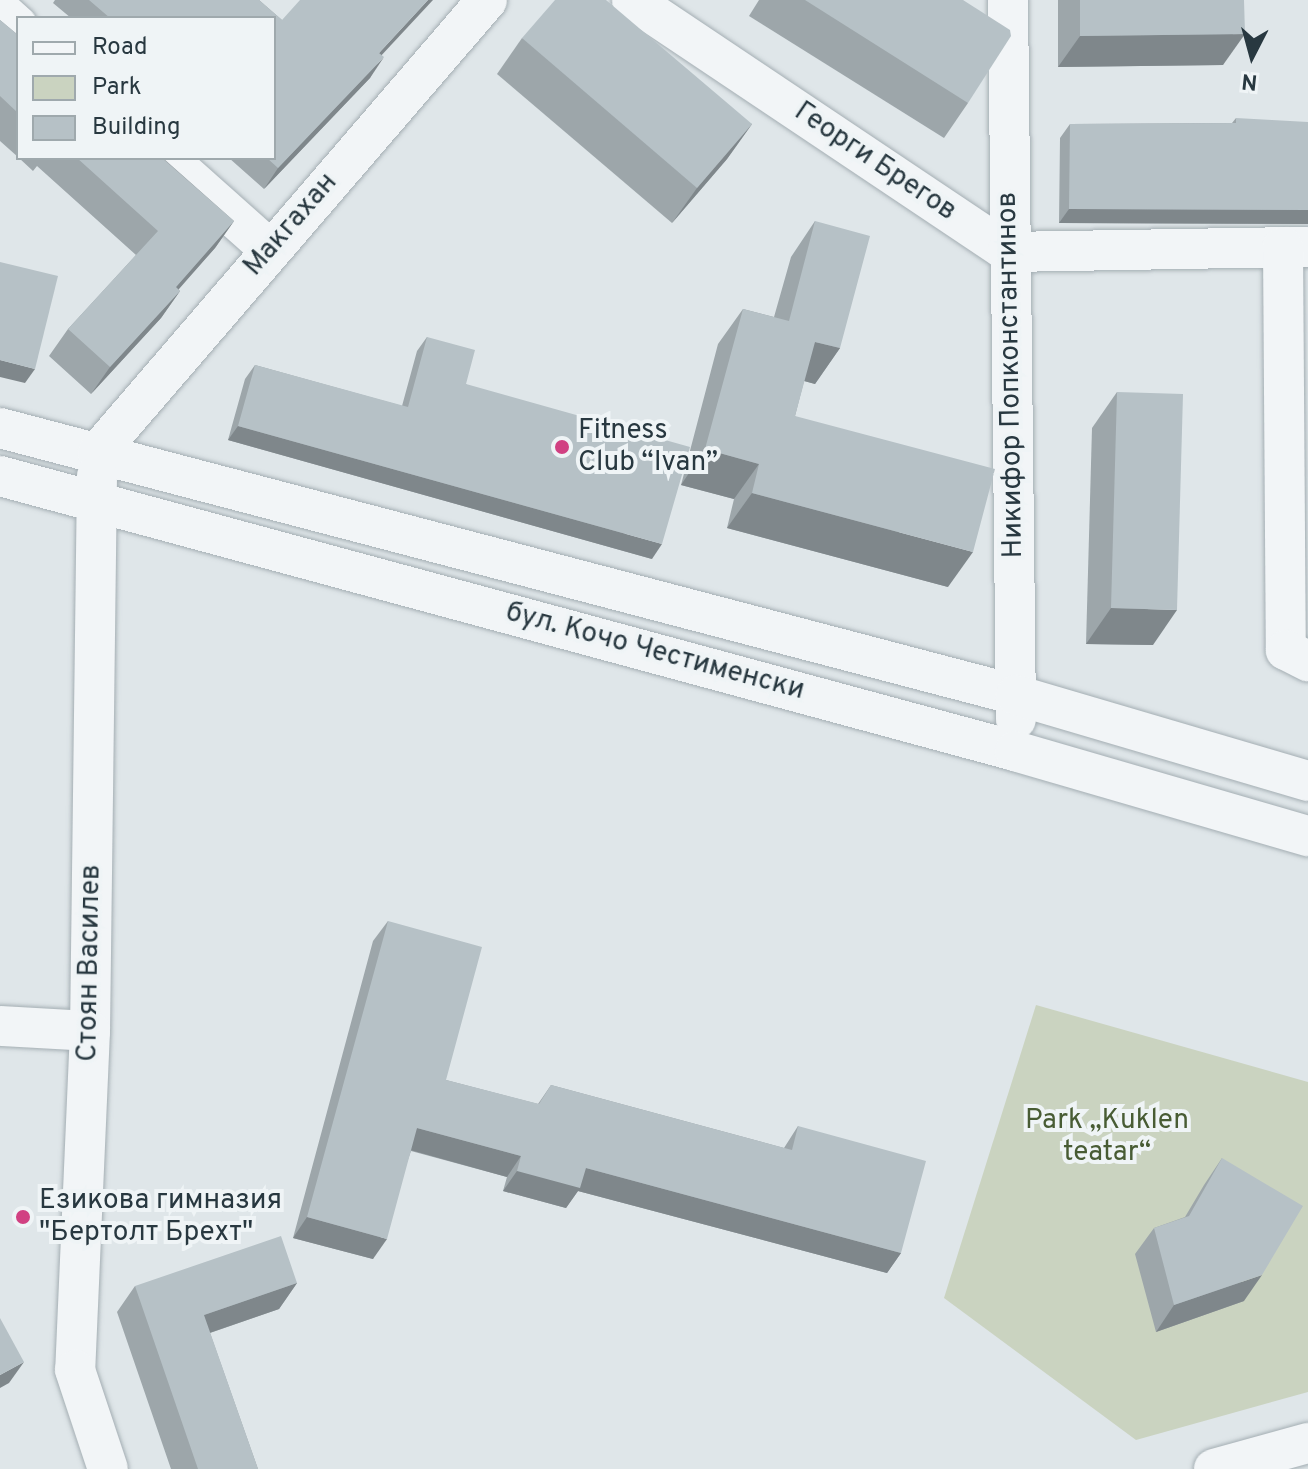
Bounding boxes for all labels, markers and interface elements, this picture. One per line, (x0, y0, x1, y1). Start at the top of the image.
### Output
legend (16, 16, 276, 160)
north arrow (1212, 16, 1292, 96)
text: Road (92, 33, 148, 63)
text: N (1240, 66, 1259, 95)
text: Park (92, 73, 142, 103)
street label: Георги Брегов (787, 95, 963, 229)
text: Building (92, 113, 181, 143)
street label: Макгахан (237, 167, 345, 283)
street label: Никифор Попконстантинов (991, 191, 1031, 559)
place label: Fitness Club “Ivan” (578, 414, 718, 480)
marker: Fitness Club “Ivan” (553, 438, 571, 456)
street label: бул. Кочо Честименски (502, 596, 808, 708)
street label: Стоян Василев (71, 864, 109, 1062)
park label: Park „Kuklen teatar“ (1025, 1104, 1189, 1170)
place label: Езикова гимназия "Бертолт Брехт" (39, 1184, 282, 1250)
marker: Езикова гимназия "Бертолт Брехт" (14, 1208, 32, 1226)

